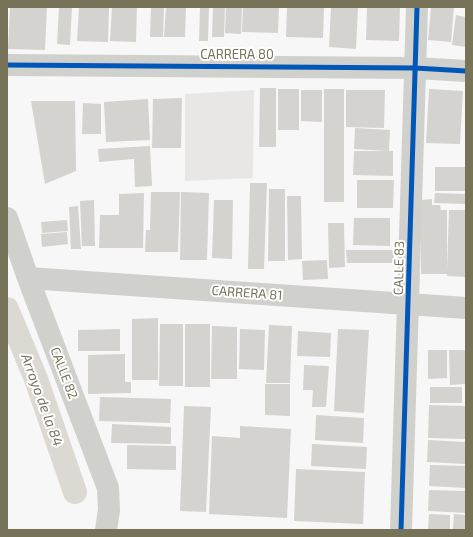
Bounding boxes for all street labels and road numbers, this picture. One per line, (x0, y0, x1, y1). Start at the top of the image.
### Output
street label: CARRERA 80 (200, 47, 274, 63)
street label: CALLE 83 (391, 241, 407, 295)
street label: CARRERA 81 (211, 283, 283, 303)
street label: CALLE 82 (47, 345, 81, 401)

